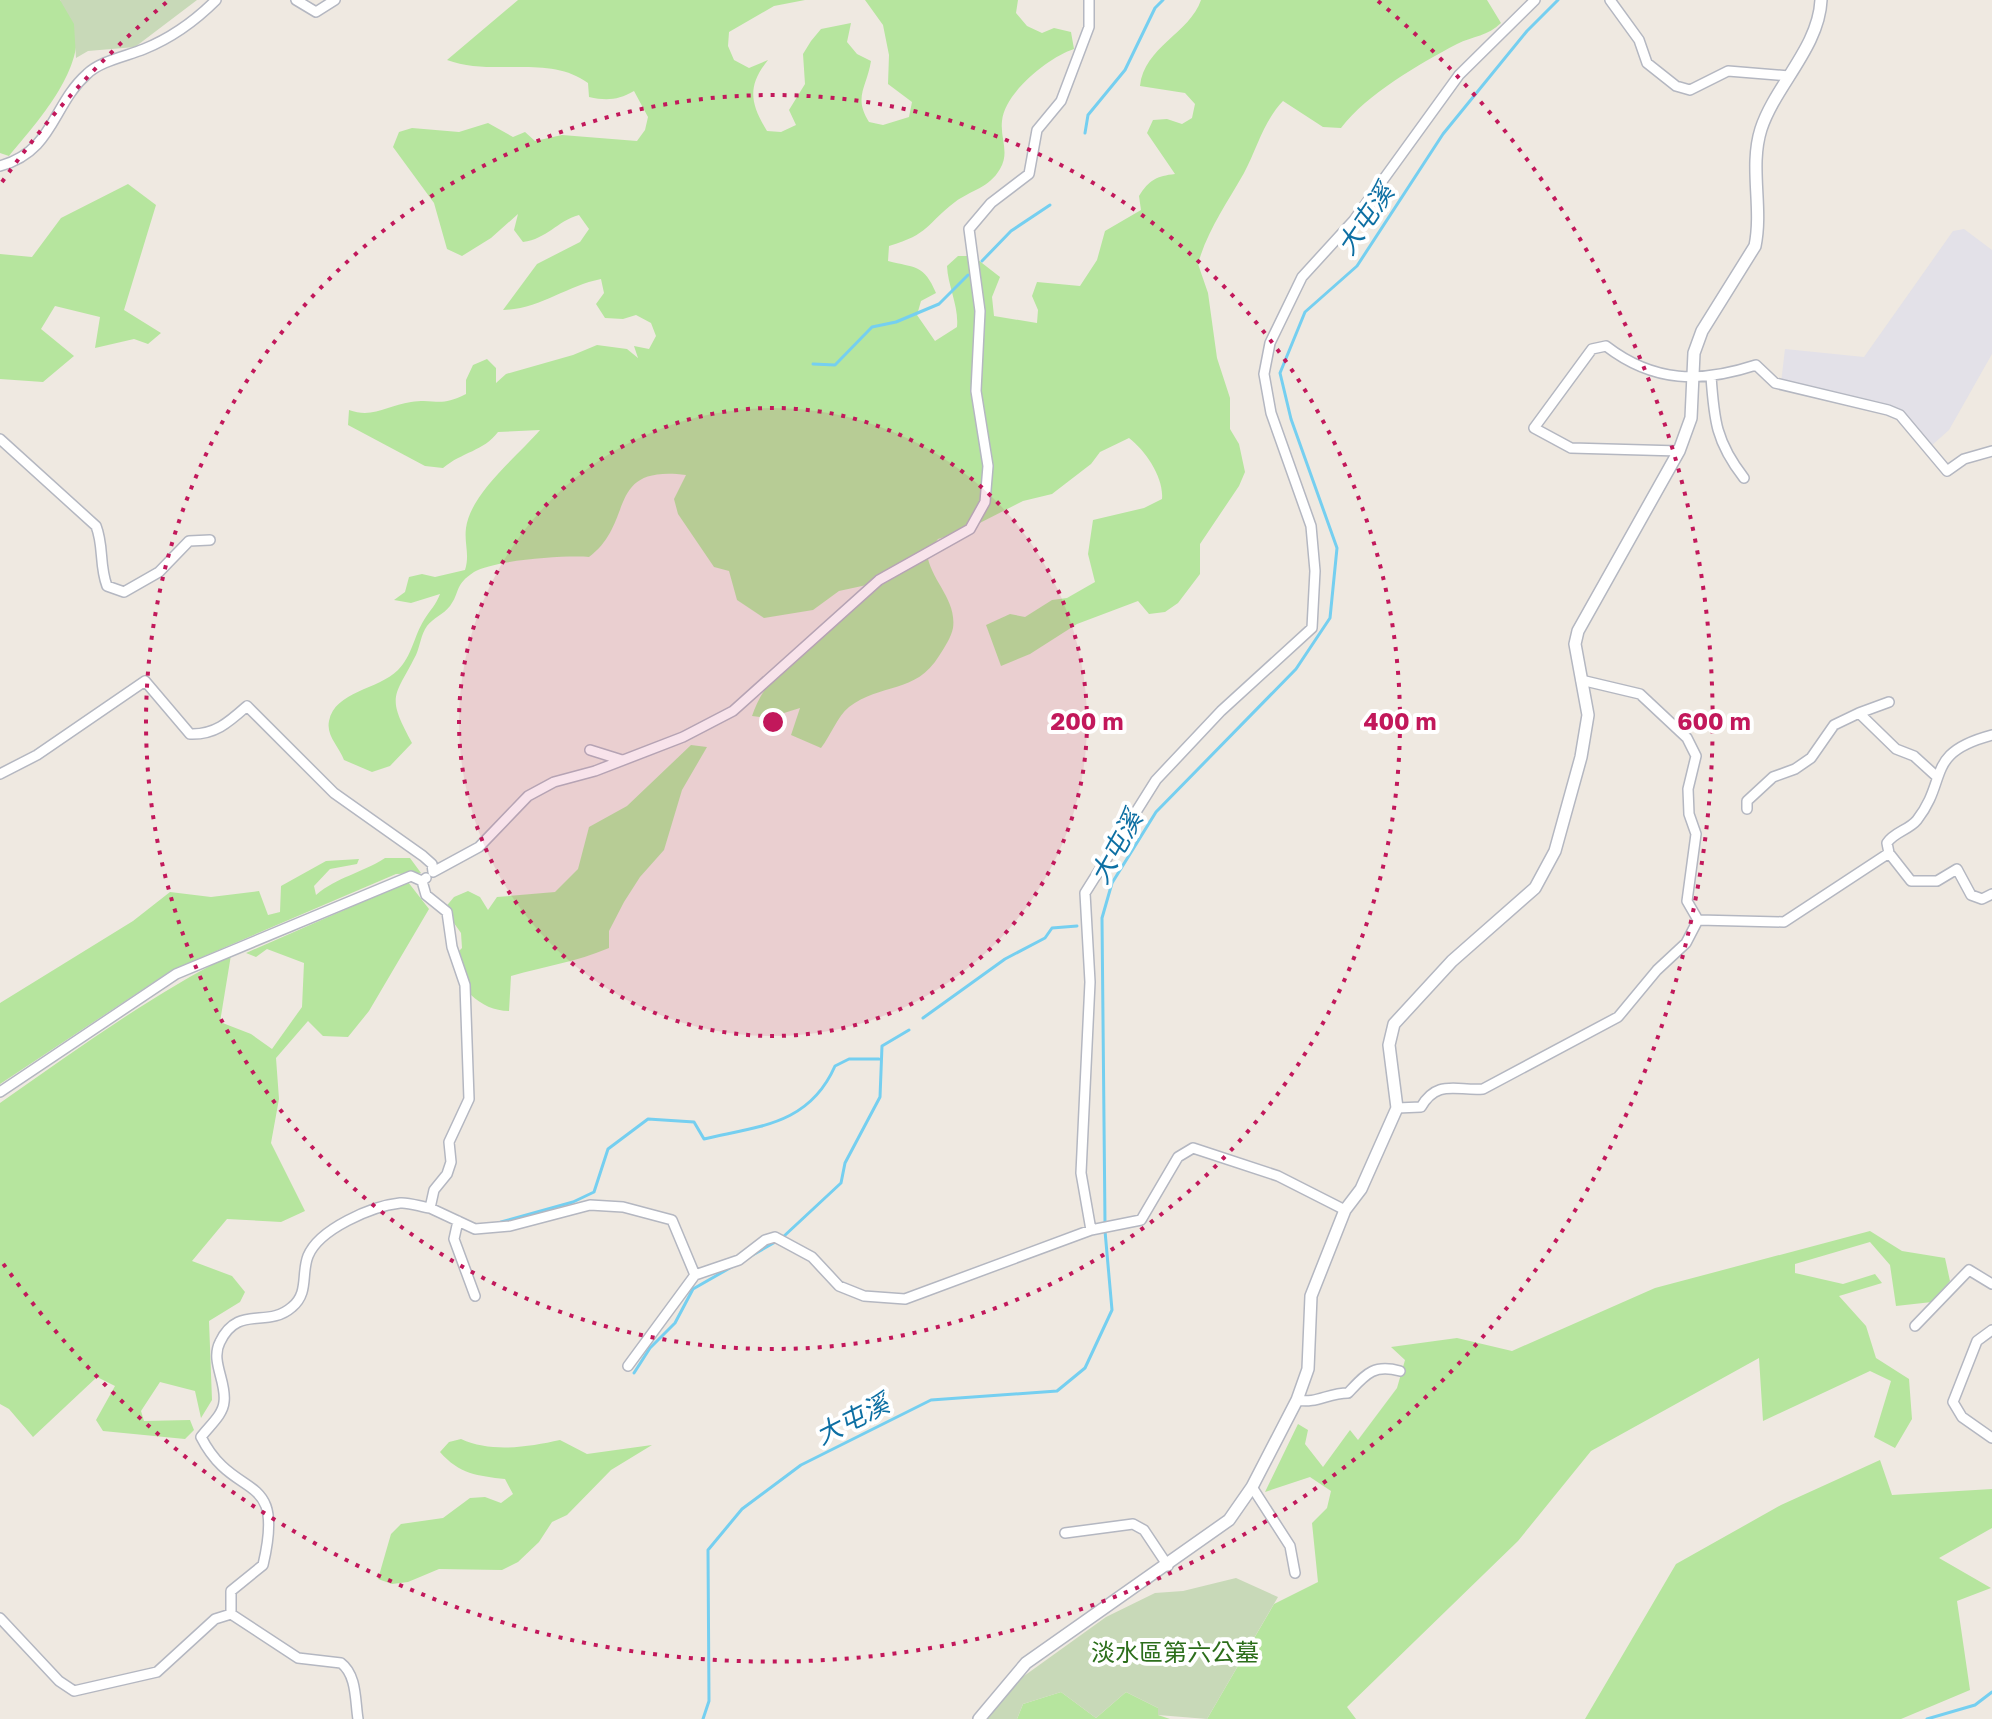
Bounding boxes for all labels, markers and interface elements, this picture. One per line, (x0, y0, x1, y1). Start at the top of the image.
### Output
water label: 大屯溪 (1330, 175, 1402, 260)
text: 200 m (1051, 706, 1123, 735)
text: 400 m (1363, 706, 1437, 735)
text: 600 m (1677, 706, 1751, 735)
centre of rings (759, 708, 787, 736)
water label: 大屯溪 (1084, 802, 1150, 889)
water label: 大屯溪 (810, 1386, 897, 1451)
park label: 淡水區第六公墓 (1091, 1637, 1259, 1666)

